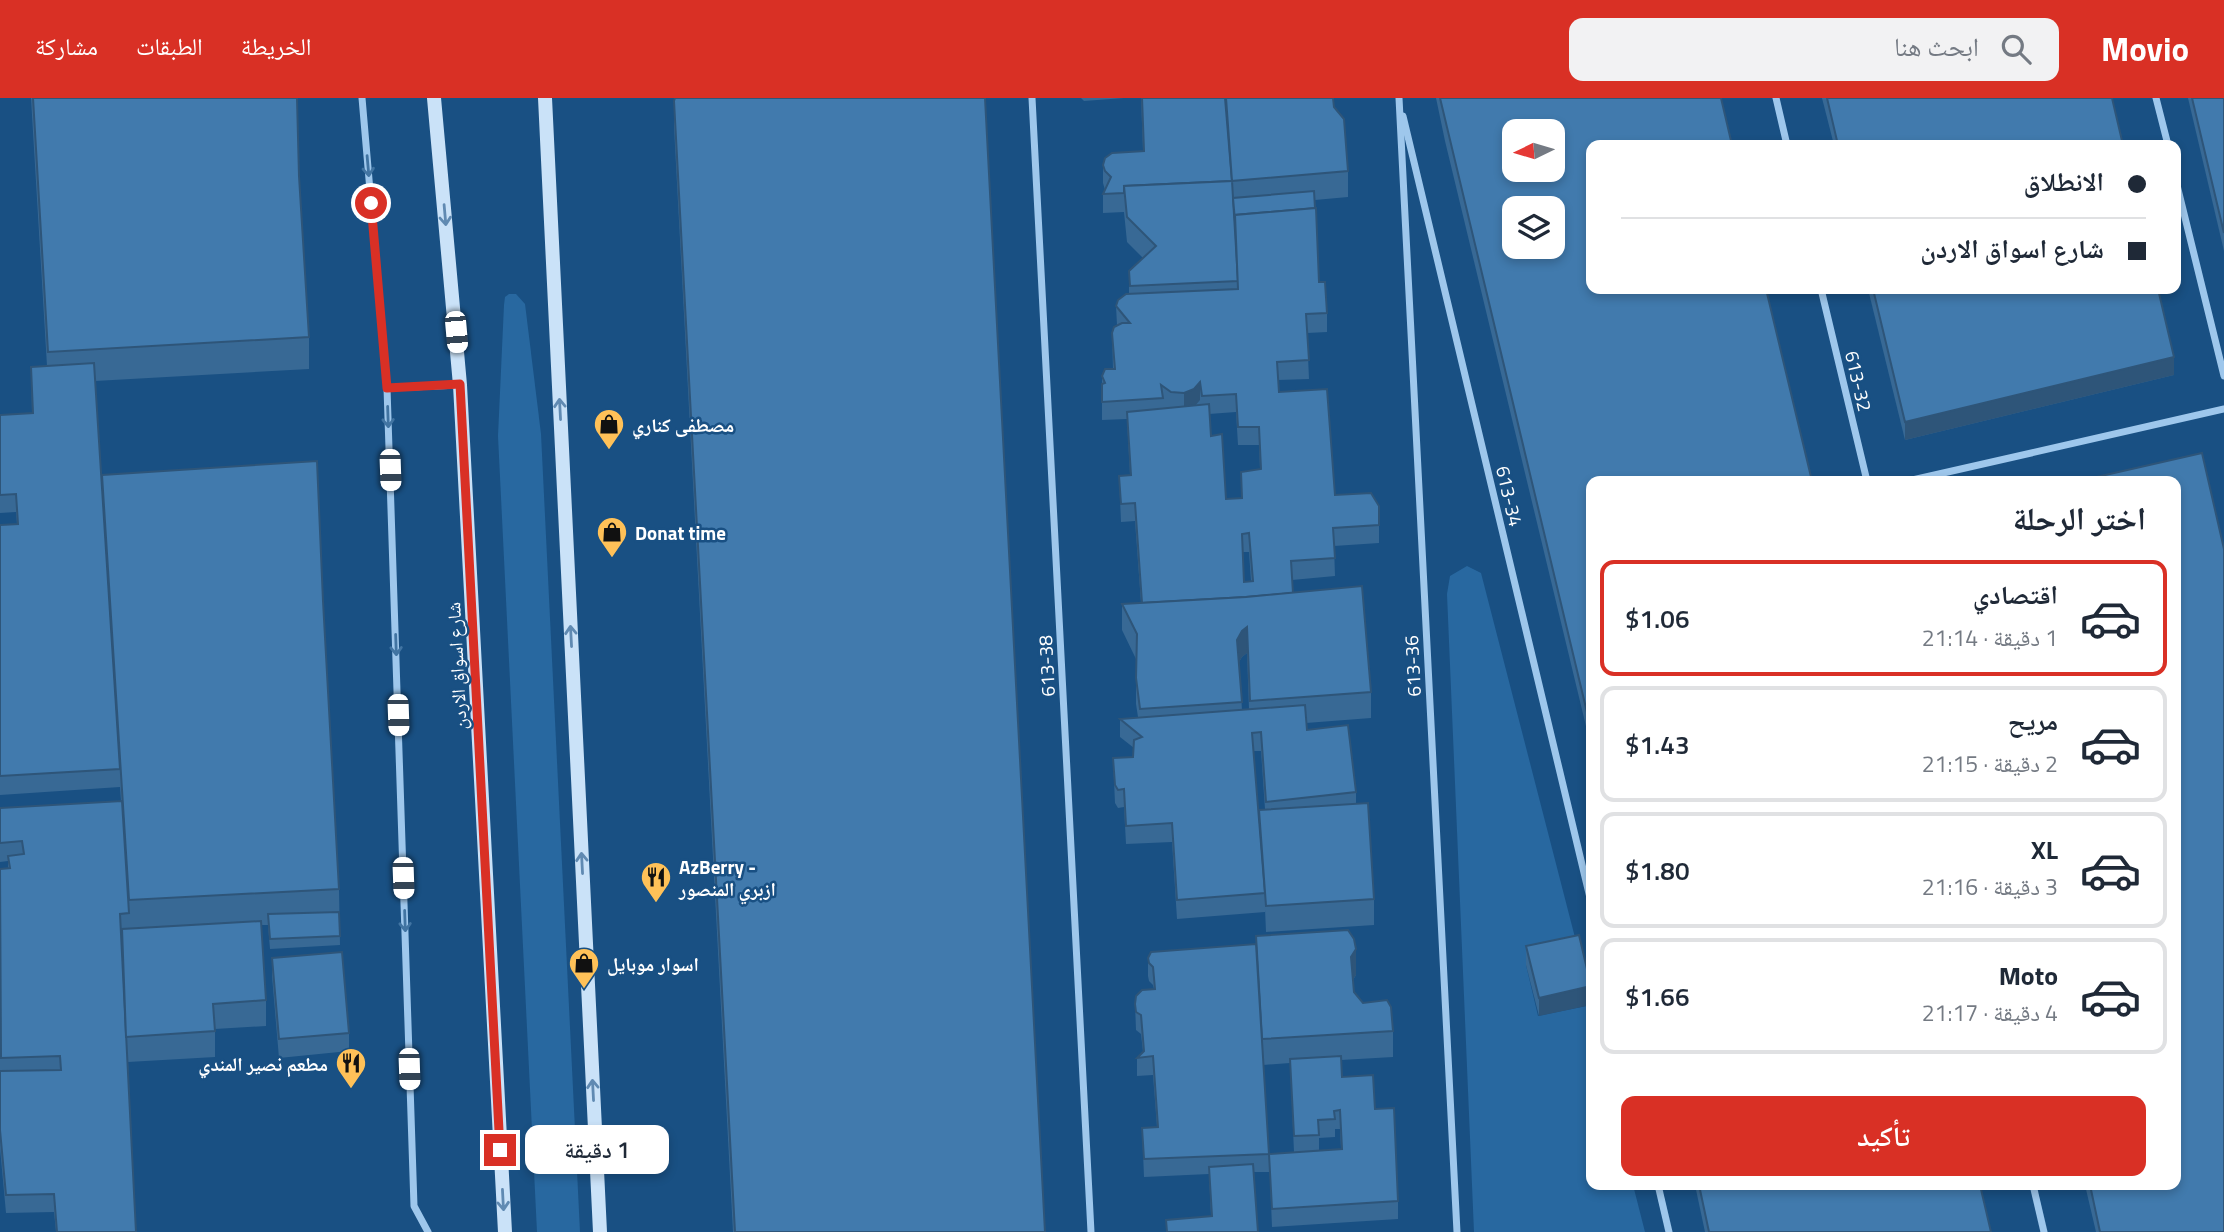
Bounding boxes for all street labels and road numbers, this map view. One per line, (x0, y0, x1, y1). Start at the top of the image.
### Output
street label: 613-32 (1838, 348, 1880, 414)
street label: 613-34 (1489, 463, 1531, 529)
street label: شارع اسواق الاردن (438, 601, 474, 731)
street label: 613-38 (1030, 634, 1062, 697)
street label: 613-36 (1396, 635, 1428, 697)

